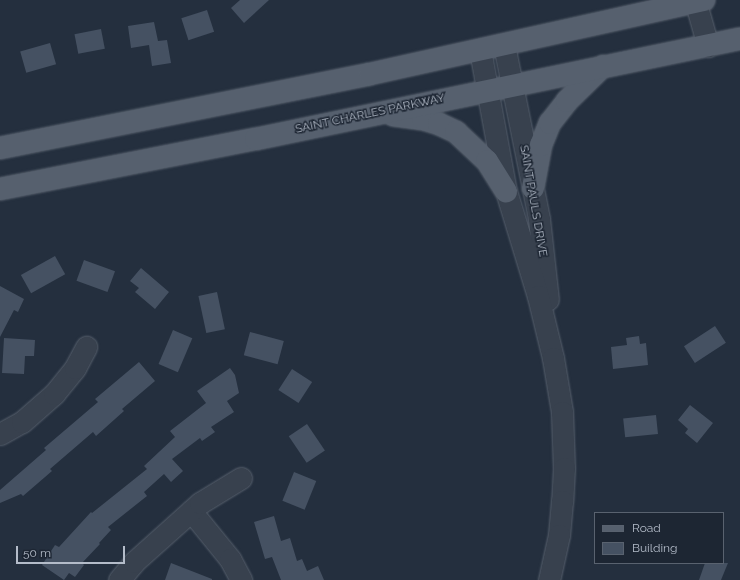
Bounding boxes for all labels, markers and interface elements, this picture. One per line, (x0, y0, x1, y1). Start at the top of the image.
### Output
street label: SAINT CHARLES PARKWAY (294, 91, 446, 137)
street label: SAINT PAULS DRIVE (516, 144, 550, 258)
legend (594, 512, 724, 564)
text: Road (632, 521, 661, 535)
scale bar (18, 538, 127, 564)
text: Building (632, 541, 678, 555)
text: 50 m (23, 546, 51, 560)

